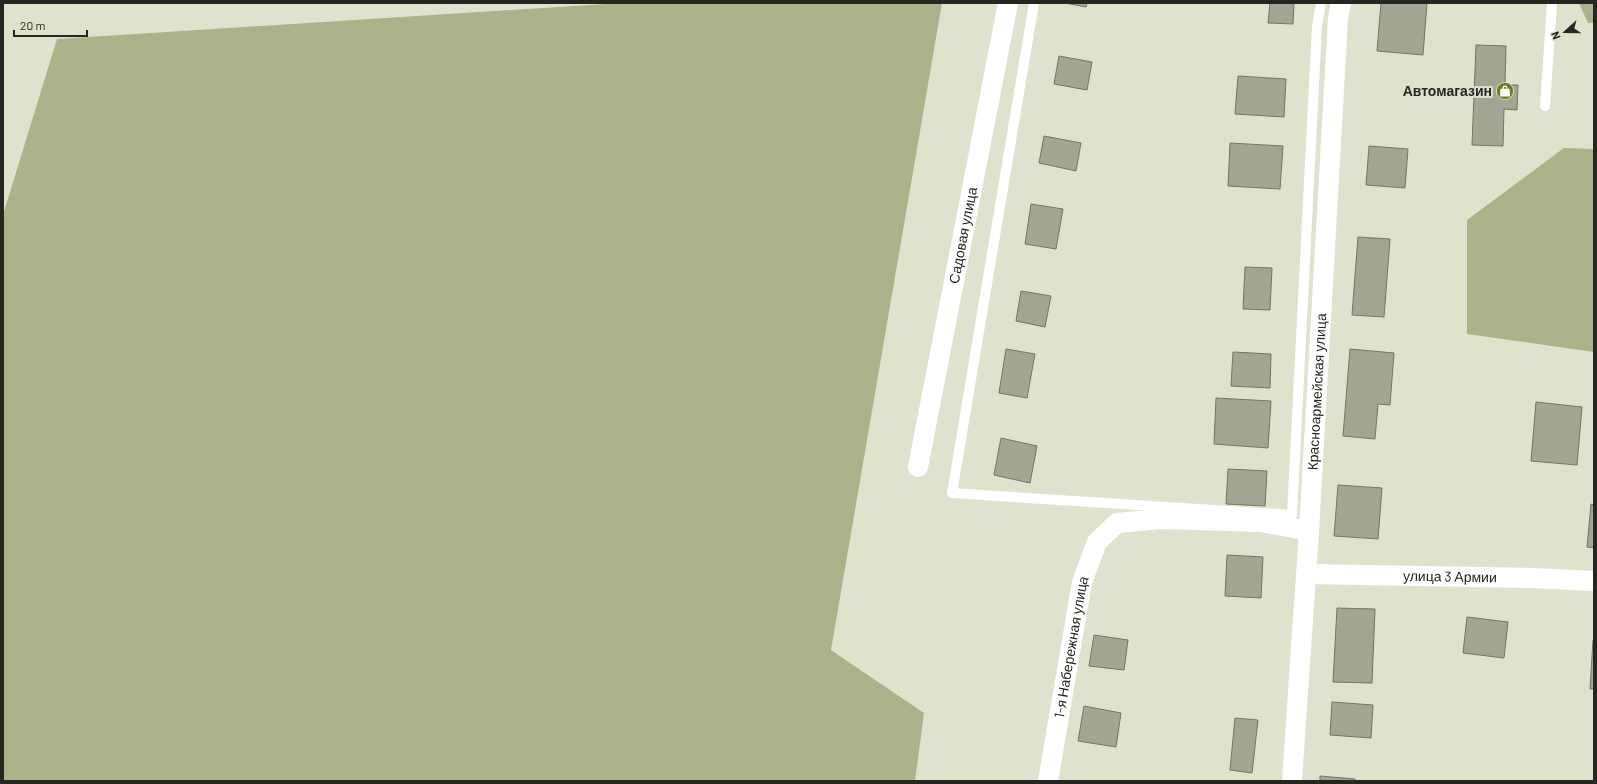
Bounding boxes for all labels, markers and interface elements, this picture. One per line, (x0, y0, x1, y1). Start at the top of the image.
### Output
scale bar (14, 12, 87, 38)
north arrow (1545, 12, 1585, 52)
text: 20 m (20, 18, 46, 32)
text: N (1548, 30, 1563, 42)
shop icon: Автомагазин (1495, 81, 1515, 101)
place label: Автомагазин (1403, 82, 1492, 99)
street label: Садовая улица (945, 185, 980, 285)
street label: Красноармейская улица (1303, 313, 1329, 471)
street label: улица 3 Армии (1403, 567, 1497, 585)
street label: 1-я Набережная улица (1050, 573, 1092, 719)

